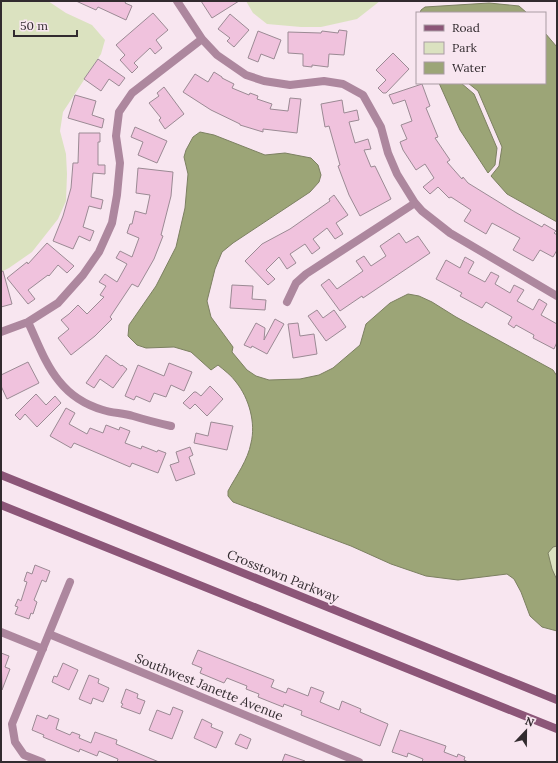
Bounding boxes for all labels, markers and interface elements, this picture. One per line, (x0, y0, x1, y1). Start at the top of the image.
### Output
scale bar (14, 12, 77, 38)
legend (416, 12, 546, 84)
text: 50 m (20, 18, 48, 33)
text: Road (452, 20, 480, 35)
text: Park (452, 40, 478, 55)
text: Water (452, 60, 487, 75)
street label: Crosstown Parkway (225, 546, 342, 606)
street label: Southwest Janette Avenue (132, 649, 286, 725)
north arrow (506, 711, 546, 751)
text: N (523, 714, 537, 730)

